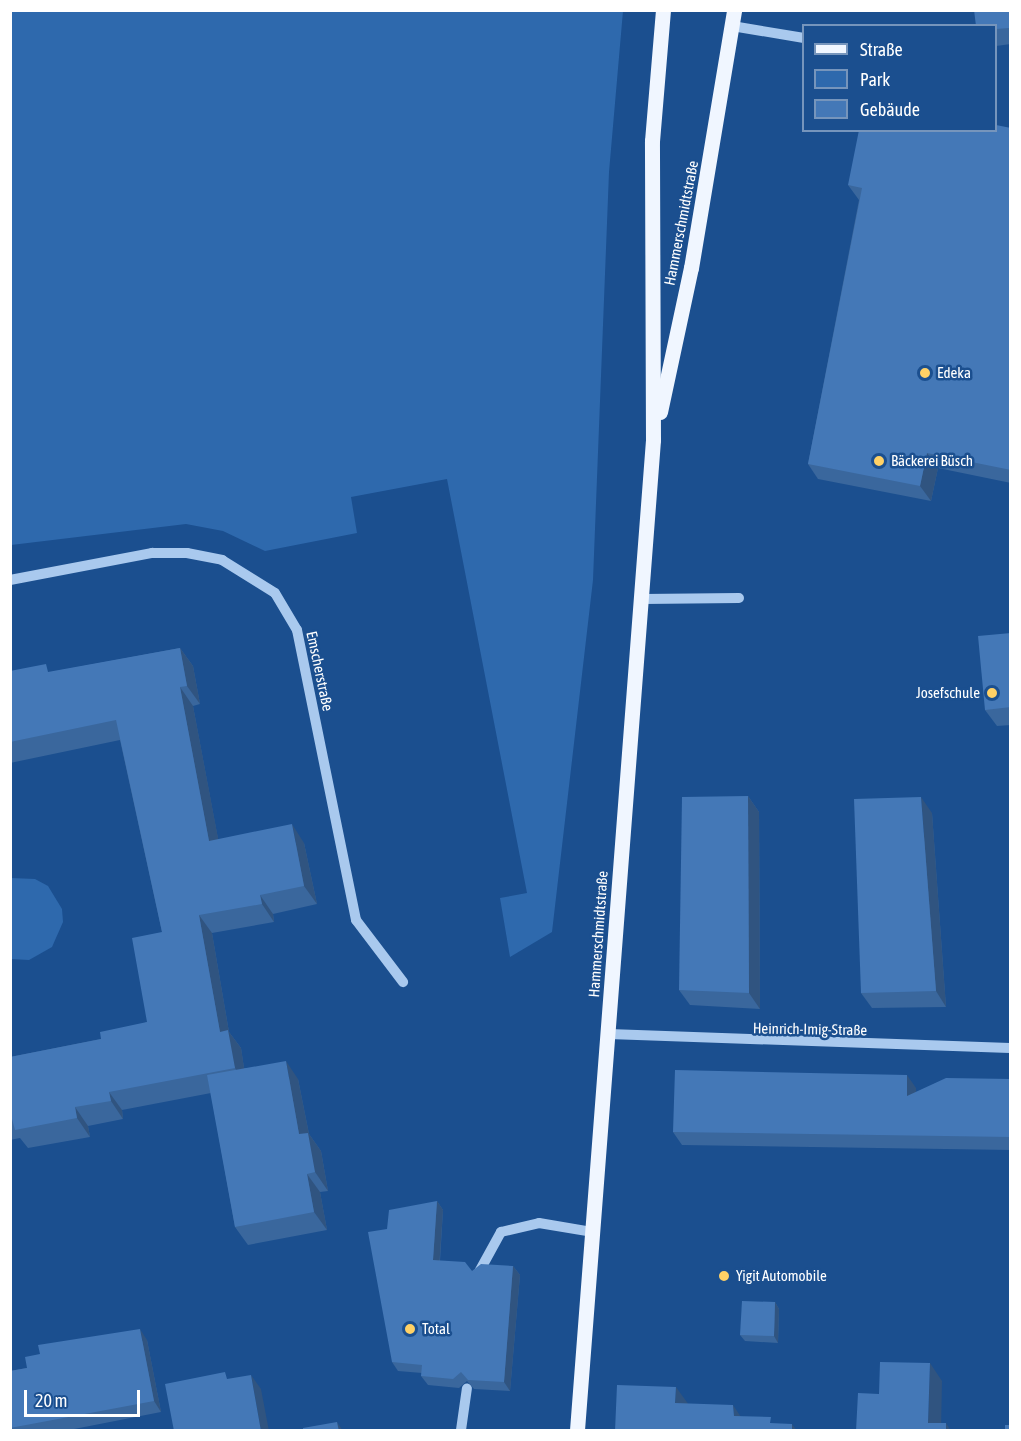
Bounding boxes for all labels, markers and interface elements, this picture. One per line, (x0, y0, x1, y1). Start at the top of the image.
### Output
legend (802, 24, 997, 132)
text: Straße (860, 39, 903, 60)
text: Park (860, 69, 890, 90)
text: Gebäude (860, 99, 920, 120)
street label: Hammerschmidtstraße (660, 159, 702, 287)
place label: Edeka (937, 364, 971, 382)
marker: Edeka (918, 366, 932, 380)
place label: Bäckerei Büsch (891, 452, 973, 470)
marker: Bäckerei Büsch (872, 454, 886, 468)
street label: Emscherstraße (303, 629, 337, 713)
place label: Josefschule (916, 684, 980, 702)
marker: Josefschule (985, 686, 999, 700)
street label: Hammerschmidtstraße (585, 870, 611, 998)
street label: Heinrich-Imig-Straße (753, 1019, 867, 1039)
place label: Yigit Automobile (736, 1267, 827, 1285)
marker: Yigit Automobile (717, 1269, 731, 1283)
place label: Total (422, 1320, 450, 1338)
marker: Total (403, 1322, 417, 1336)
scale bar (27, 1378, 142, 1416)
text: 20 m (35, 1390, 67, 1411)

